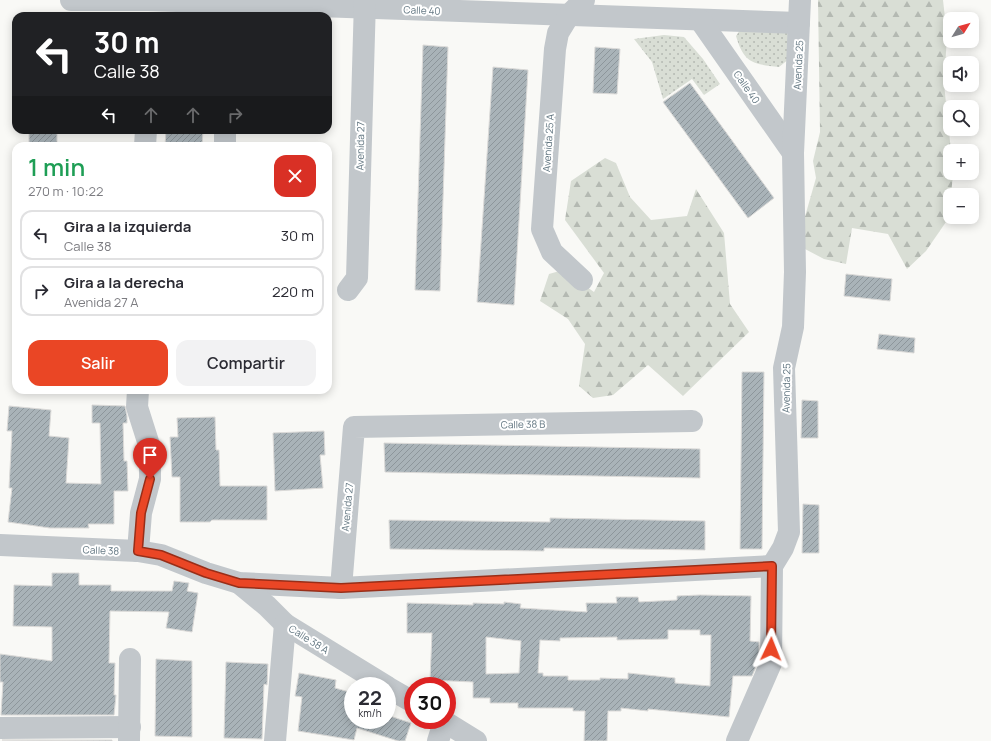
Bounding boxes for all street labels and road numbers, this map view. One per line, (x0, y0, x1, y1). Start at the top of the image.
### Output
street label: Calle 40 (403, 2, 441, 18)
street label: Avenida 25 (790, 40, 806, 90)
street label: Calle 40 (731, 68, 763, 106)
street label: Avenida 25 A (539, 113, 557, 172)
street label: Avenida 27 (353, 121, 367, 171)
street label: Avenida 25 (779, 363, 793, 413)
street label: Calle 38 B (501, 417, 545, 431)
street label: Avenida 27 (338, 482, 356, 532)
street label: Calle 38 (82, 542, 120, 558)
street label: Calle 38 A (286, 621, 332, 657)

